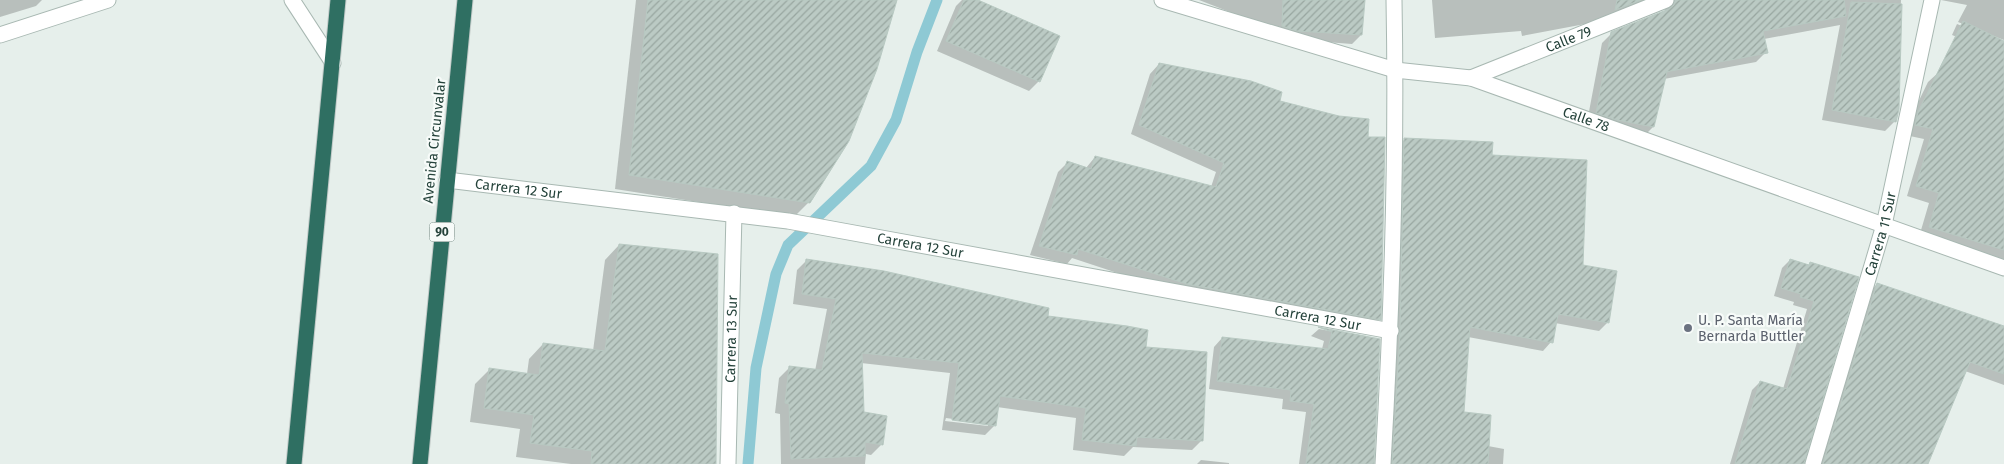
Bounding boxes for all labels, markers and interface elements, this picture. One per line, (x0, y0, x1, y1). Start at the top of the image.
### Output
street label: Calle 79 (1543, 23, 1594, 56)
street label: Avenida Circunvalar (420, 77, 450, 204)
street label: Calle 78 (1560, 103, 1612, 136)
street label: Carrera 12 Sur (474, 175, 563, 203)
street label: Carrera 11 Sur (1861, 190, 1900, 278)
road number: 90 (430, 222, 454, 242)
street label: Carrera 12 Sur (876, 229, 965, 262)
street label: Carrera 13 Sur (722, 294, 741, 383)
street label: Carrera 12 Sur (1273, 302, 1363, 334)
place label: U. P. Santa María Bernarda Buttler (1698, 312, 1804, 345)
marker: U. P. Santa María Bernarda Buttler (1682, 322, 1694, 334)

